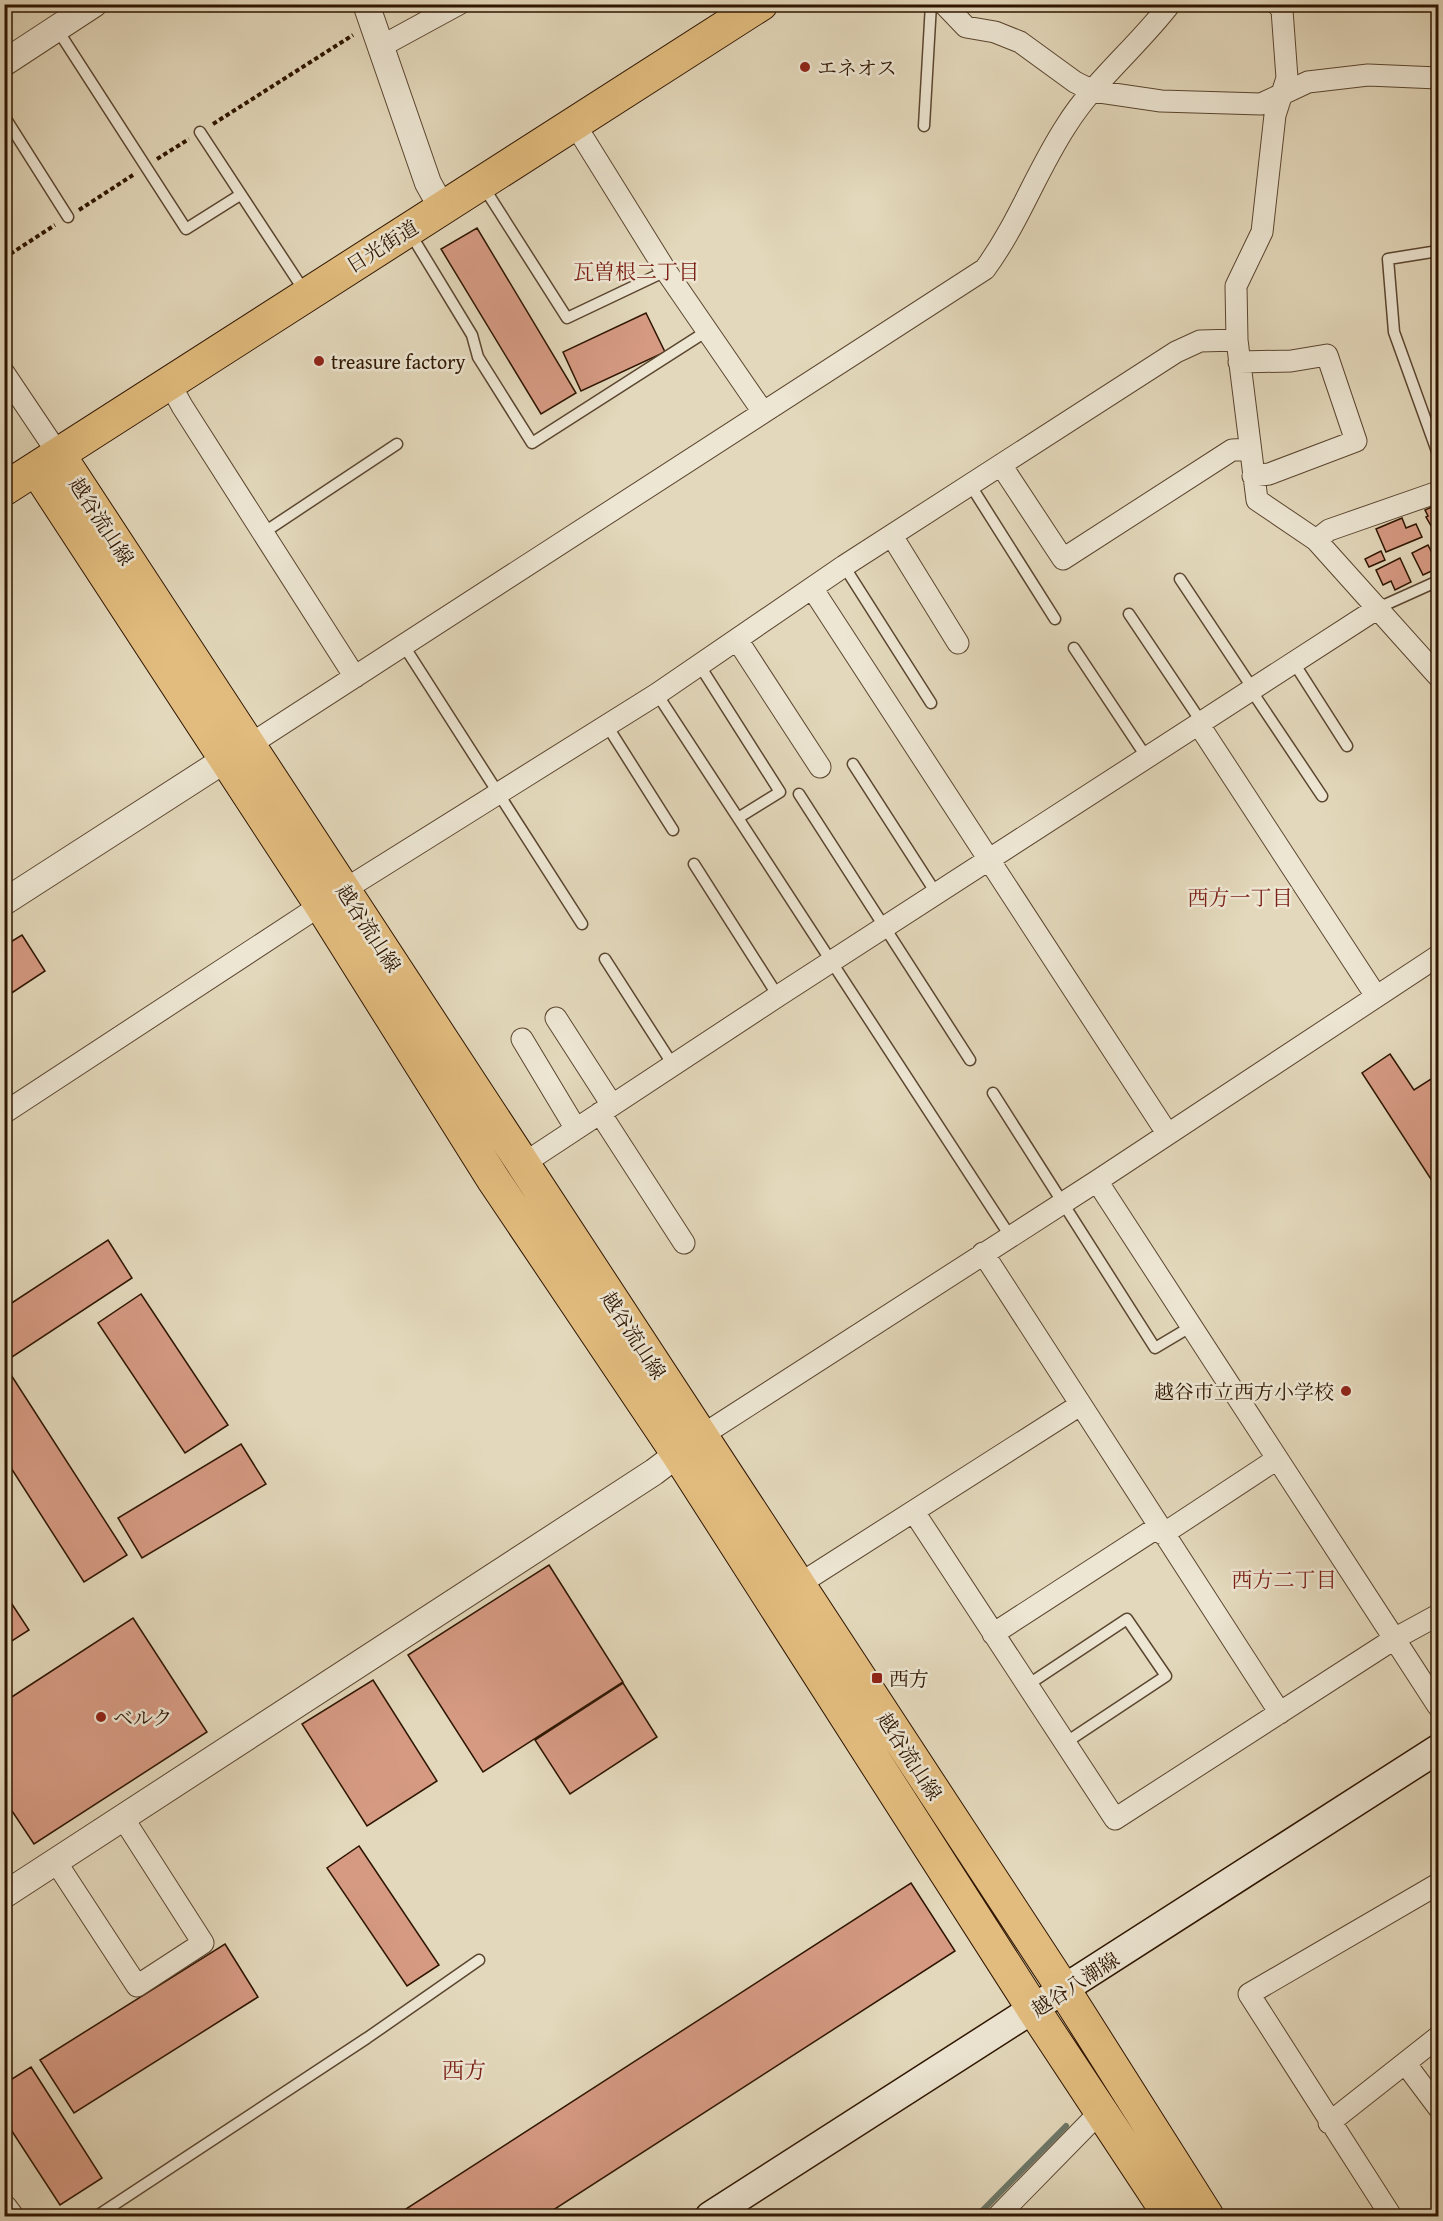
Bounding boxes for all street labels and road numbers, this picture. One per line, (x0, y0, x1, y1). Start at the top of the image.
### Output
street label: 日光街道 (340, 213, 424, 279)
street label: 越谷流山線 (63, 471, 141, 571)
street label: 越谷流山線 (330, 878, 408, 978)
street label: 越谷流山線 (595, 1285, 673, 1385)
street label: 越谷流山線 (871, 1706, 949, 1806)
street label: 越谷八潮線 (1025, 1945, 1125, 2023)

